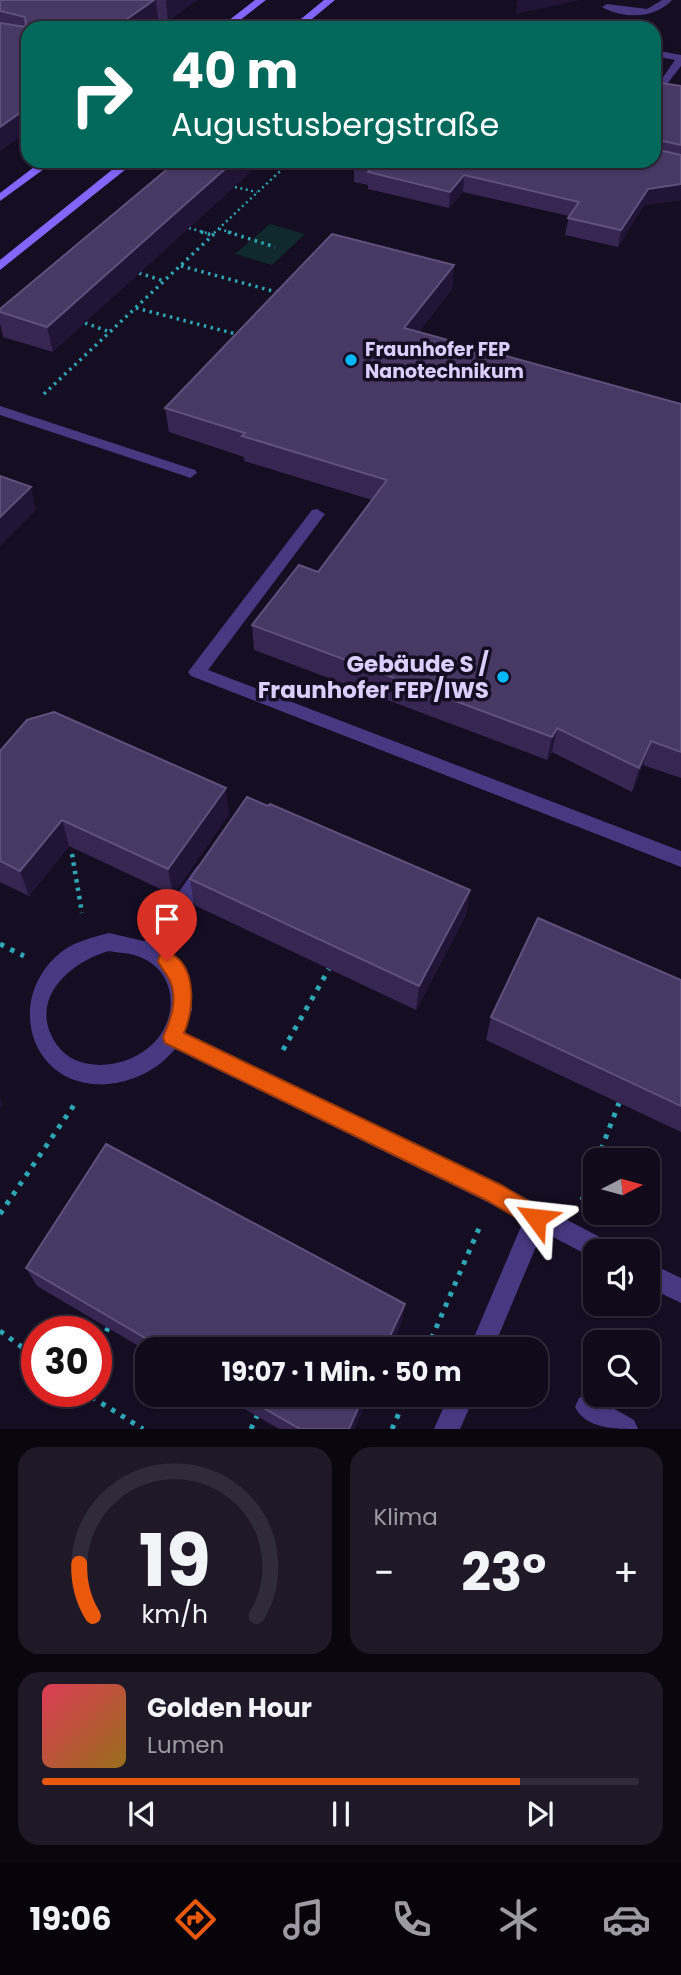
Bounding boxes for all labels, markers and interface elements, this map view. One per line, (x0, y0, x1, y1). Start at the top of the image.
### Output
text: 40 m (171, 37, 298, 105)
icon: right (56, 49, 147, 140)
text: Augustusbergstraße (171, 102, 499, 147)
place label: Fraunhofer FEP Nanotechnikum (365, 336, 524, 385)
marker: Fraunhofer FEP Nanotechnikum (343, 352, 359, 368)
place label: Gebäude S / Fraunhofer FEP/IWS (258, 648, 490, 706)
marker: Gebäude S / Fraunhofer FEP/IWS (495, 669, 511, 685)
pin (137, 889, 197, 961)
icon: arrive (148, 900, 186, 938)
north arrow (583, 1148, 660, 1225)
map controls (583, 1148, 660, 1407)
position arrow (499, 1181, 573, 1255)
button: sound (583, 1239, 660, 1316)
speed limit sign: 30 (21, 1316, 112, 1407)
button: search (583, 1330, 660, 1407)
text: 19:07 · 1 Min. · 50 m (221, 1354, 462, 1390)
text: Klima (374, 1501, 438, 1533)
text: 19 (139, 1511, 211, 1612)
text: 23° (461, 1536, 546, 1609)
text: − (374, 1546, 394, 1599)
text: + (613, 1546, 639, 1599)
text: km/h (141, 1597, 208, 1632)
text: Golden Hour (147, 1690, 312, 1726)
text: Lumen (147, 1729, 224, 1761)
icon: previous (123, 1795, 161, 1833)
icon: pause (322, 1795, 360, 1833)
icon: next (521, 1795, 559, 1833)
icon: directions (171, 1895, 220, 1944)
icon: music (279, 1895, 328, 1944)
icon: phone (387, 1895, 436, 1944)
icon: climate (494, 1895, 543, 1944)
icon: car (602, 1895, 651, 1944)
text: 19:06 (29, 1896, 112, 1941)

